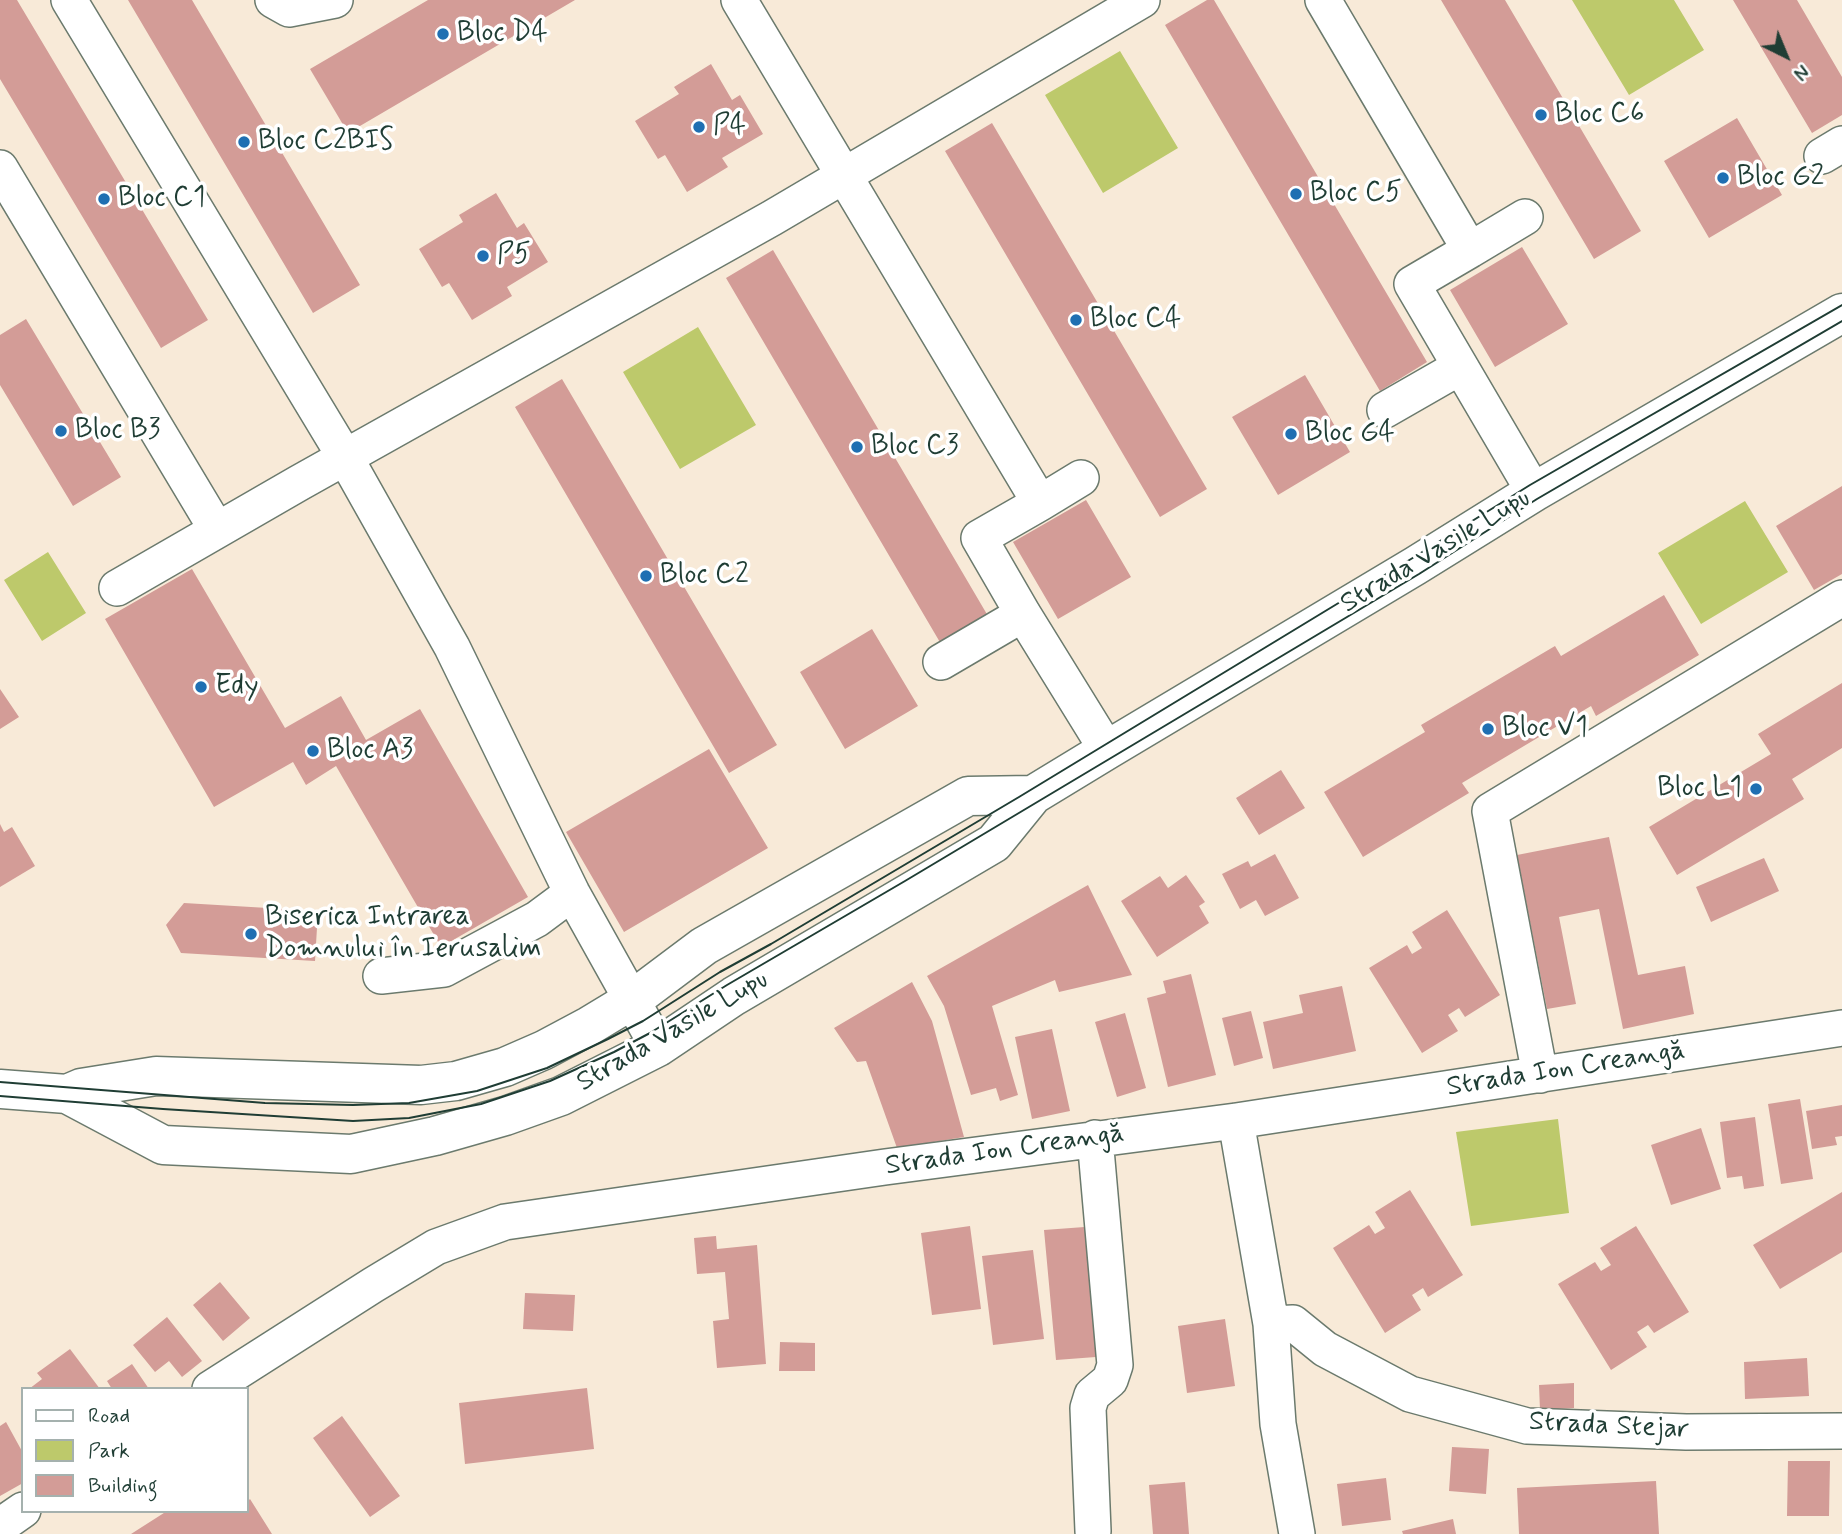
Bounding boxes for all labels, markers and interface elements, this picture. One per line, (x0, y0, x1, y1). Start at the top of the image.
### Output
place label: Bloc D4 (457, 17, 548, 51)
north arrow (1751, 21, 1821, 91)
marker: Bloc D4 (435, 26, 451, 42)
text: N (1788, 58, 1814, 85)
place label: Bloc C6 (1555, 98, 1644, 132)
marker: Bloc C6 (1533, 107, 1549, 123)
place label: P4 (713, 110, 746, 144)
marker: P4 (691, 119, 707, 135)
place label: Bloc C2BIS (258, 125, 393, 159)
marker: Bloc C2BIS (236, 134, 252, 150)
place label: Bloc G2 (1737, 161, 1824, 195)
marker: Bloc G2 (1715, 170, 1731, 186)
place label: Bloc C5 (1310, 177, 1402, 211)
place label: Bloc C1 (118, 182, 206, 216)
marker: Bloc C5 (1288, 186, 1304, 202)
marker: Bloc C1 (96, 191, 112, 207)
place label: P5 (497, 239, 531, 273)
marker: P5 (475, 248, 491, 264)
place label: Bloc C4 (1090, 303, 1181, 337)
marker: Bloc C4 (1068, 312, 1084, 328)
place label: Bloc B3 (75, 414, 160, 448)
place label: Bloc G4 (1305, 417, 1395, 451)
marker: Bloc B3 (53, 423, 69, 439)
marker: Bloc G4 (1283, 426, 1299, 442)
place label: Bloc C3 (871, 430, 959, 464)
marker: Bloc C3 (849, 439, 865, 455)
street label: Strada Vasile Lupu (1335, 482, 1537, 622)
place label: Bloc C2 (660, 559, 749, 593)
marker: Bloc C2 (638, 568, 654, 584)
place label: Edy (215, 670, 258, 704)
marker: Edy (193, 679, 209, 695)
place label: Bloc V1 (1502, 712, 1588, 746)
marker: Bloc V1 (1480, 721, 1496, 737)
place label: Bloc A3 (327, 734, 413, 768)
marker: Bloc A3 (305, 743, 321, 759)
place label: Bloc L1 (1657, 772, 1742, 806)
marker: Bloc L1 (1748, 781, 1764, 797)
place label: Biserica Intrarea Domnului în Ierusalim (265, 901, 541, 967)
marker: Biserica Intrarea Domnului în Ierusalim (243, 926, 259, 942)
street label: Strada Vasile Lupu (571, 964, 775, 1100)
street label: Strada Ion Creangă (1444, 1035, 1688, 1105)
street label: Strada Ion Creangă (883, 1118, 1127, 1184)
legend (21, 1387, 248, 1513)
text: Road (88, 1402, 130, 1430)
street label: Strada Stejar (1528, 1406, 1690, 1448)
text: Park (88, 1437, 130, 1465)
text: Building (88, 1472, 158, 1500)

